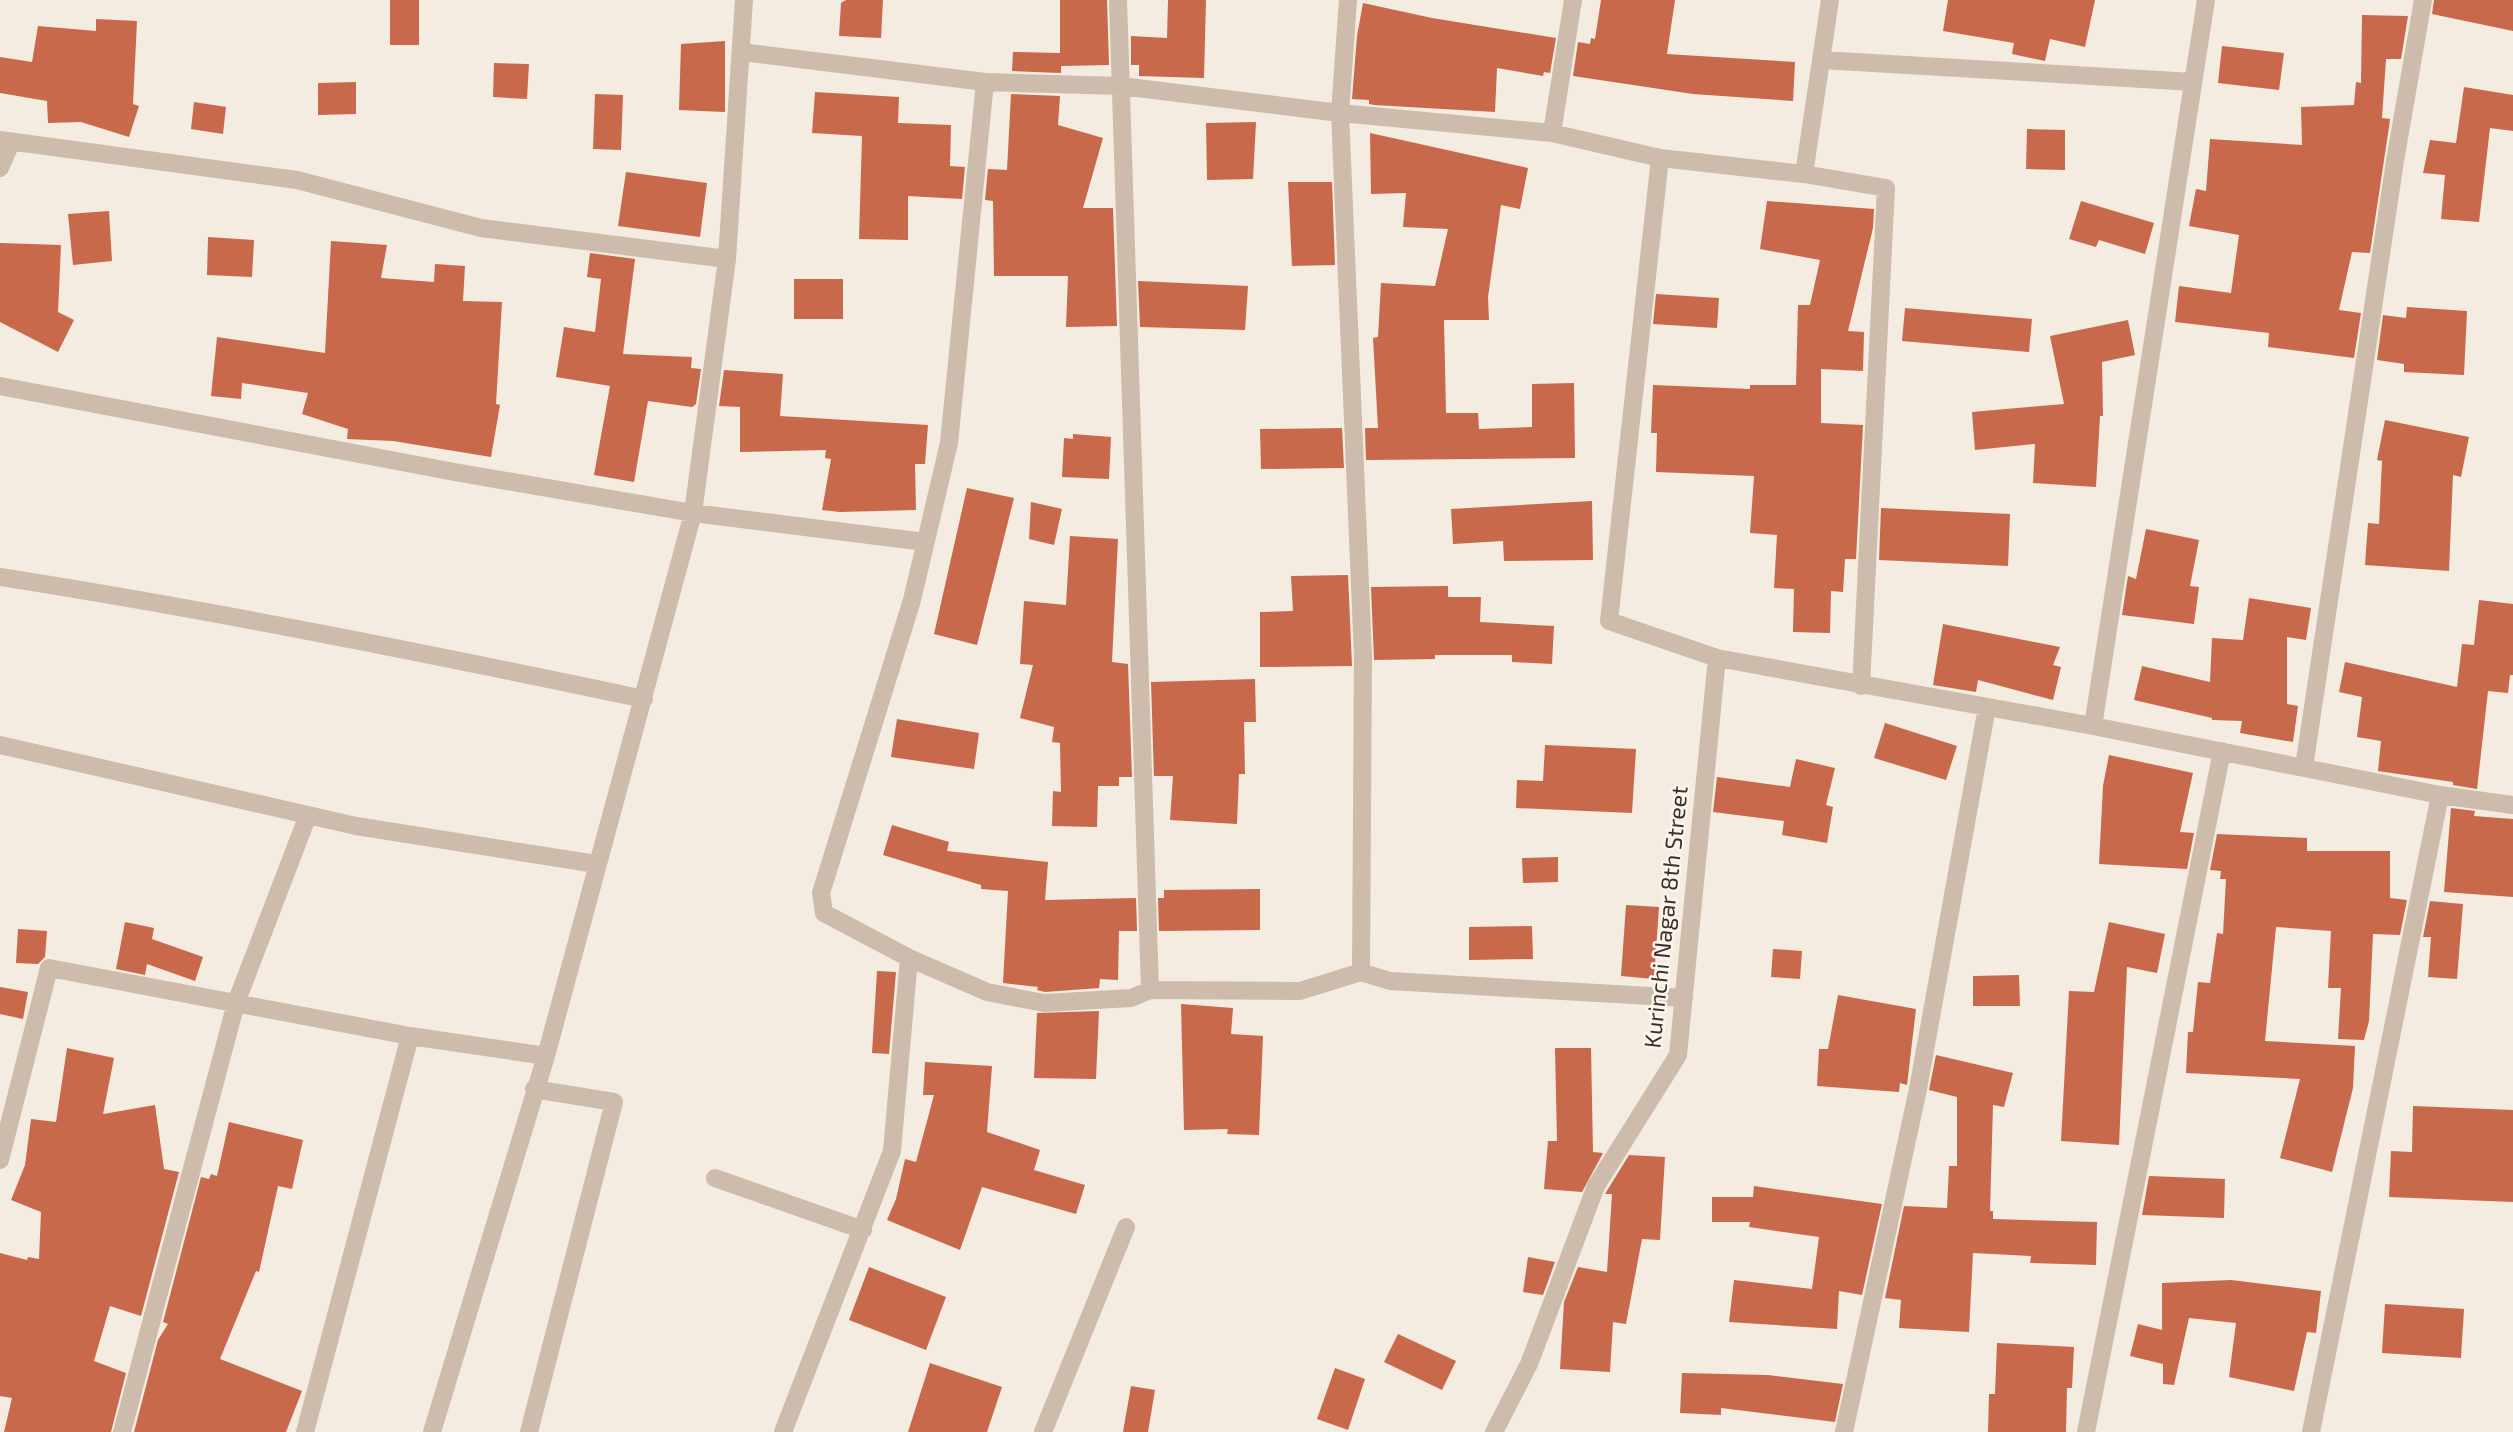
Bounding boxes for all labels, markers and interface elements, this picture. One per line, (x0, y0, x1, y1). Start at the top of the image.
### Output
street label: Kurinchi Nagar 8th Street (1637, 784, 1693, 1050)

